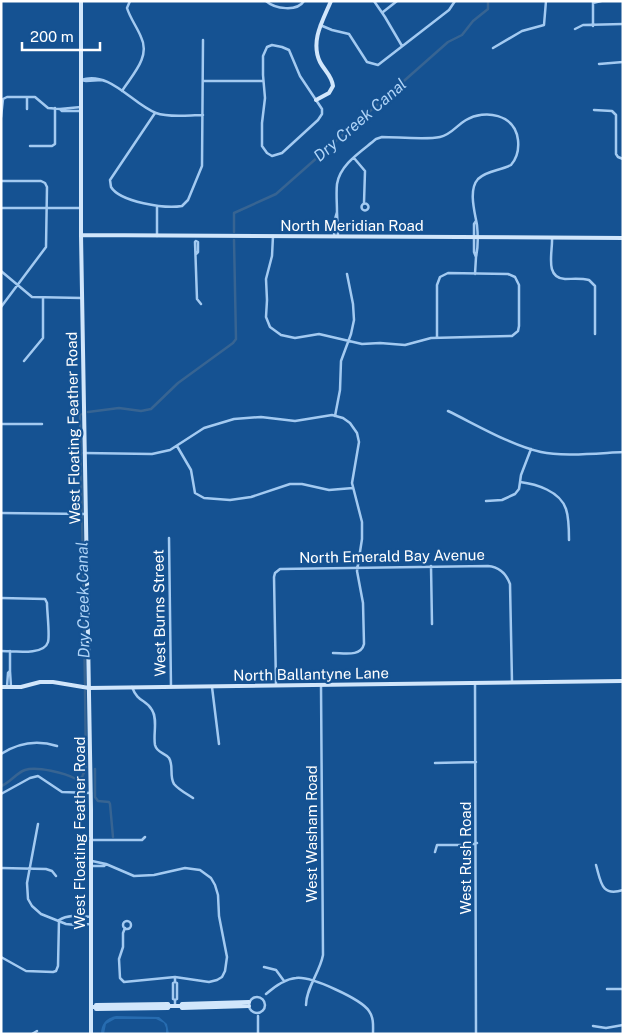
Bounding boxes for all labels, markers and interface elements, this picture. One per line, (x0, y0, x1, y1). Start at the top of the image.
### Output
scale bar (22, 20, 100, 52)
text: 200 m (30, 28, 74, 45)
water label: Dry Creek Canal (310, 75, 410, 165)
street label: North Meridian Road (280, 217, 424, 234)
street label: West Floating Feather Road (63, 331, 83, 525)
water label: Dry Creek Canal (72, 541, 94, 659)
street label: North Emerald Bay Avenue (299, 546, 485, 566)
street label: West Burns Street (149, 549, 169, 677)
street label: North Ballantyne Lane (233, 664, 389, 684)
street label: West Floating Feather Road (71, 737, 88, 929)
street label: West Washam Road (303, 765, 320, 903)
street label: West Rush Road (457, 801, 474, 915)

